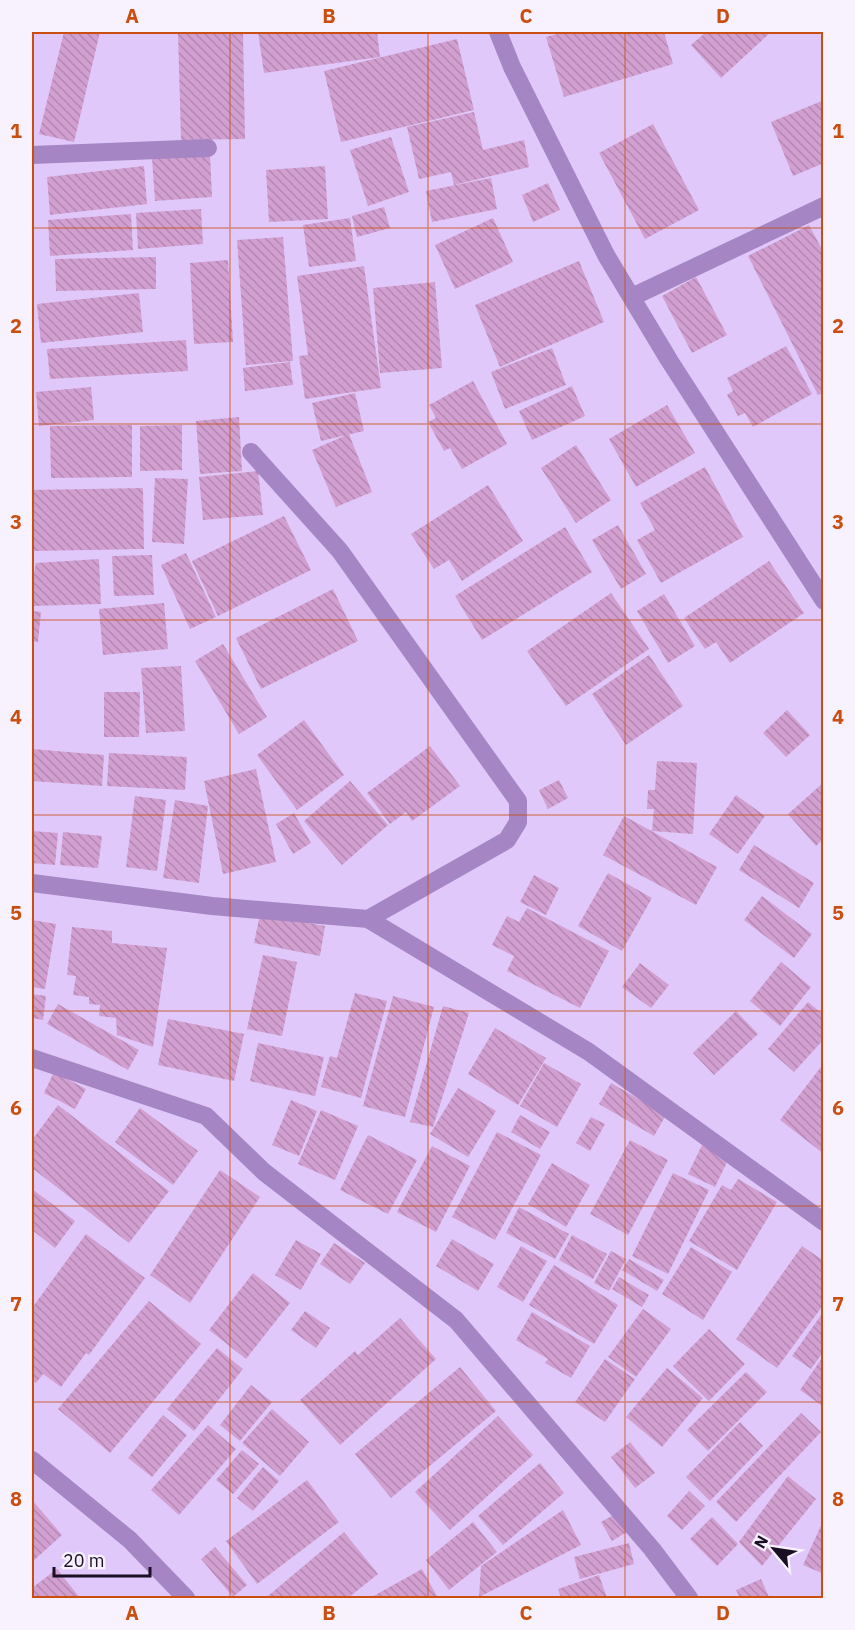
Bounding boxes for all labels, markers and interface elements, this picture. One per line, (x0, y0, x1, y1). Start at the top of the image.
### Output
text: A (125, 2, 139, 29)
text: B (322, 2, 336, 29)
text: C (519, 2, 533, 29)
text: D (716, 2, 730, 29)
text: 1 (10, 117, 22, 144)
text: 1 (832, 117, 844, 144)
text: 2 (10, 312, 22, 339)
text: 2 (832, 312, 844, 339)
text: 3 (10, 508, 22, 535)
text: 3 (832, 508, 844, 535)
text: 4 (10, 703, 22, 730)
text: 4 (832, 703, 844, 730)
text: 5 (10, 899, 22, 926)
text: 5 (832, 899, 844, 926)
text: 6 (10, 1094, 22, 1121)
text: 6 (832, 1094, 844, 1121)
text: 7 (10, 1290, 22, 1317)
text: 7 (832, 1290, 844, 1317)
text: 8 (10, 1485, 22, 1512)
text: 8 (832, 1485, 844, 1512)
north arrow (744, 1519, 804, 1579)
text: N (749, 1532, 772, 1552)
scale bar (54, 1540, 150, 1578)
text: 20 m (63, 1549, 105, 1572)
text: A (125, 1599, 139, 1626)
text: B (322, 1599, 336, 1626)
text: C (519, 1599, 533, 1626)
text: D (716, 1599, 730, 1626)

